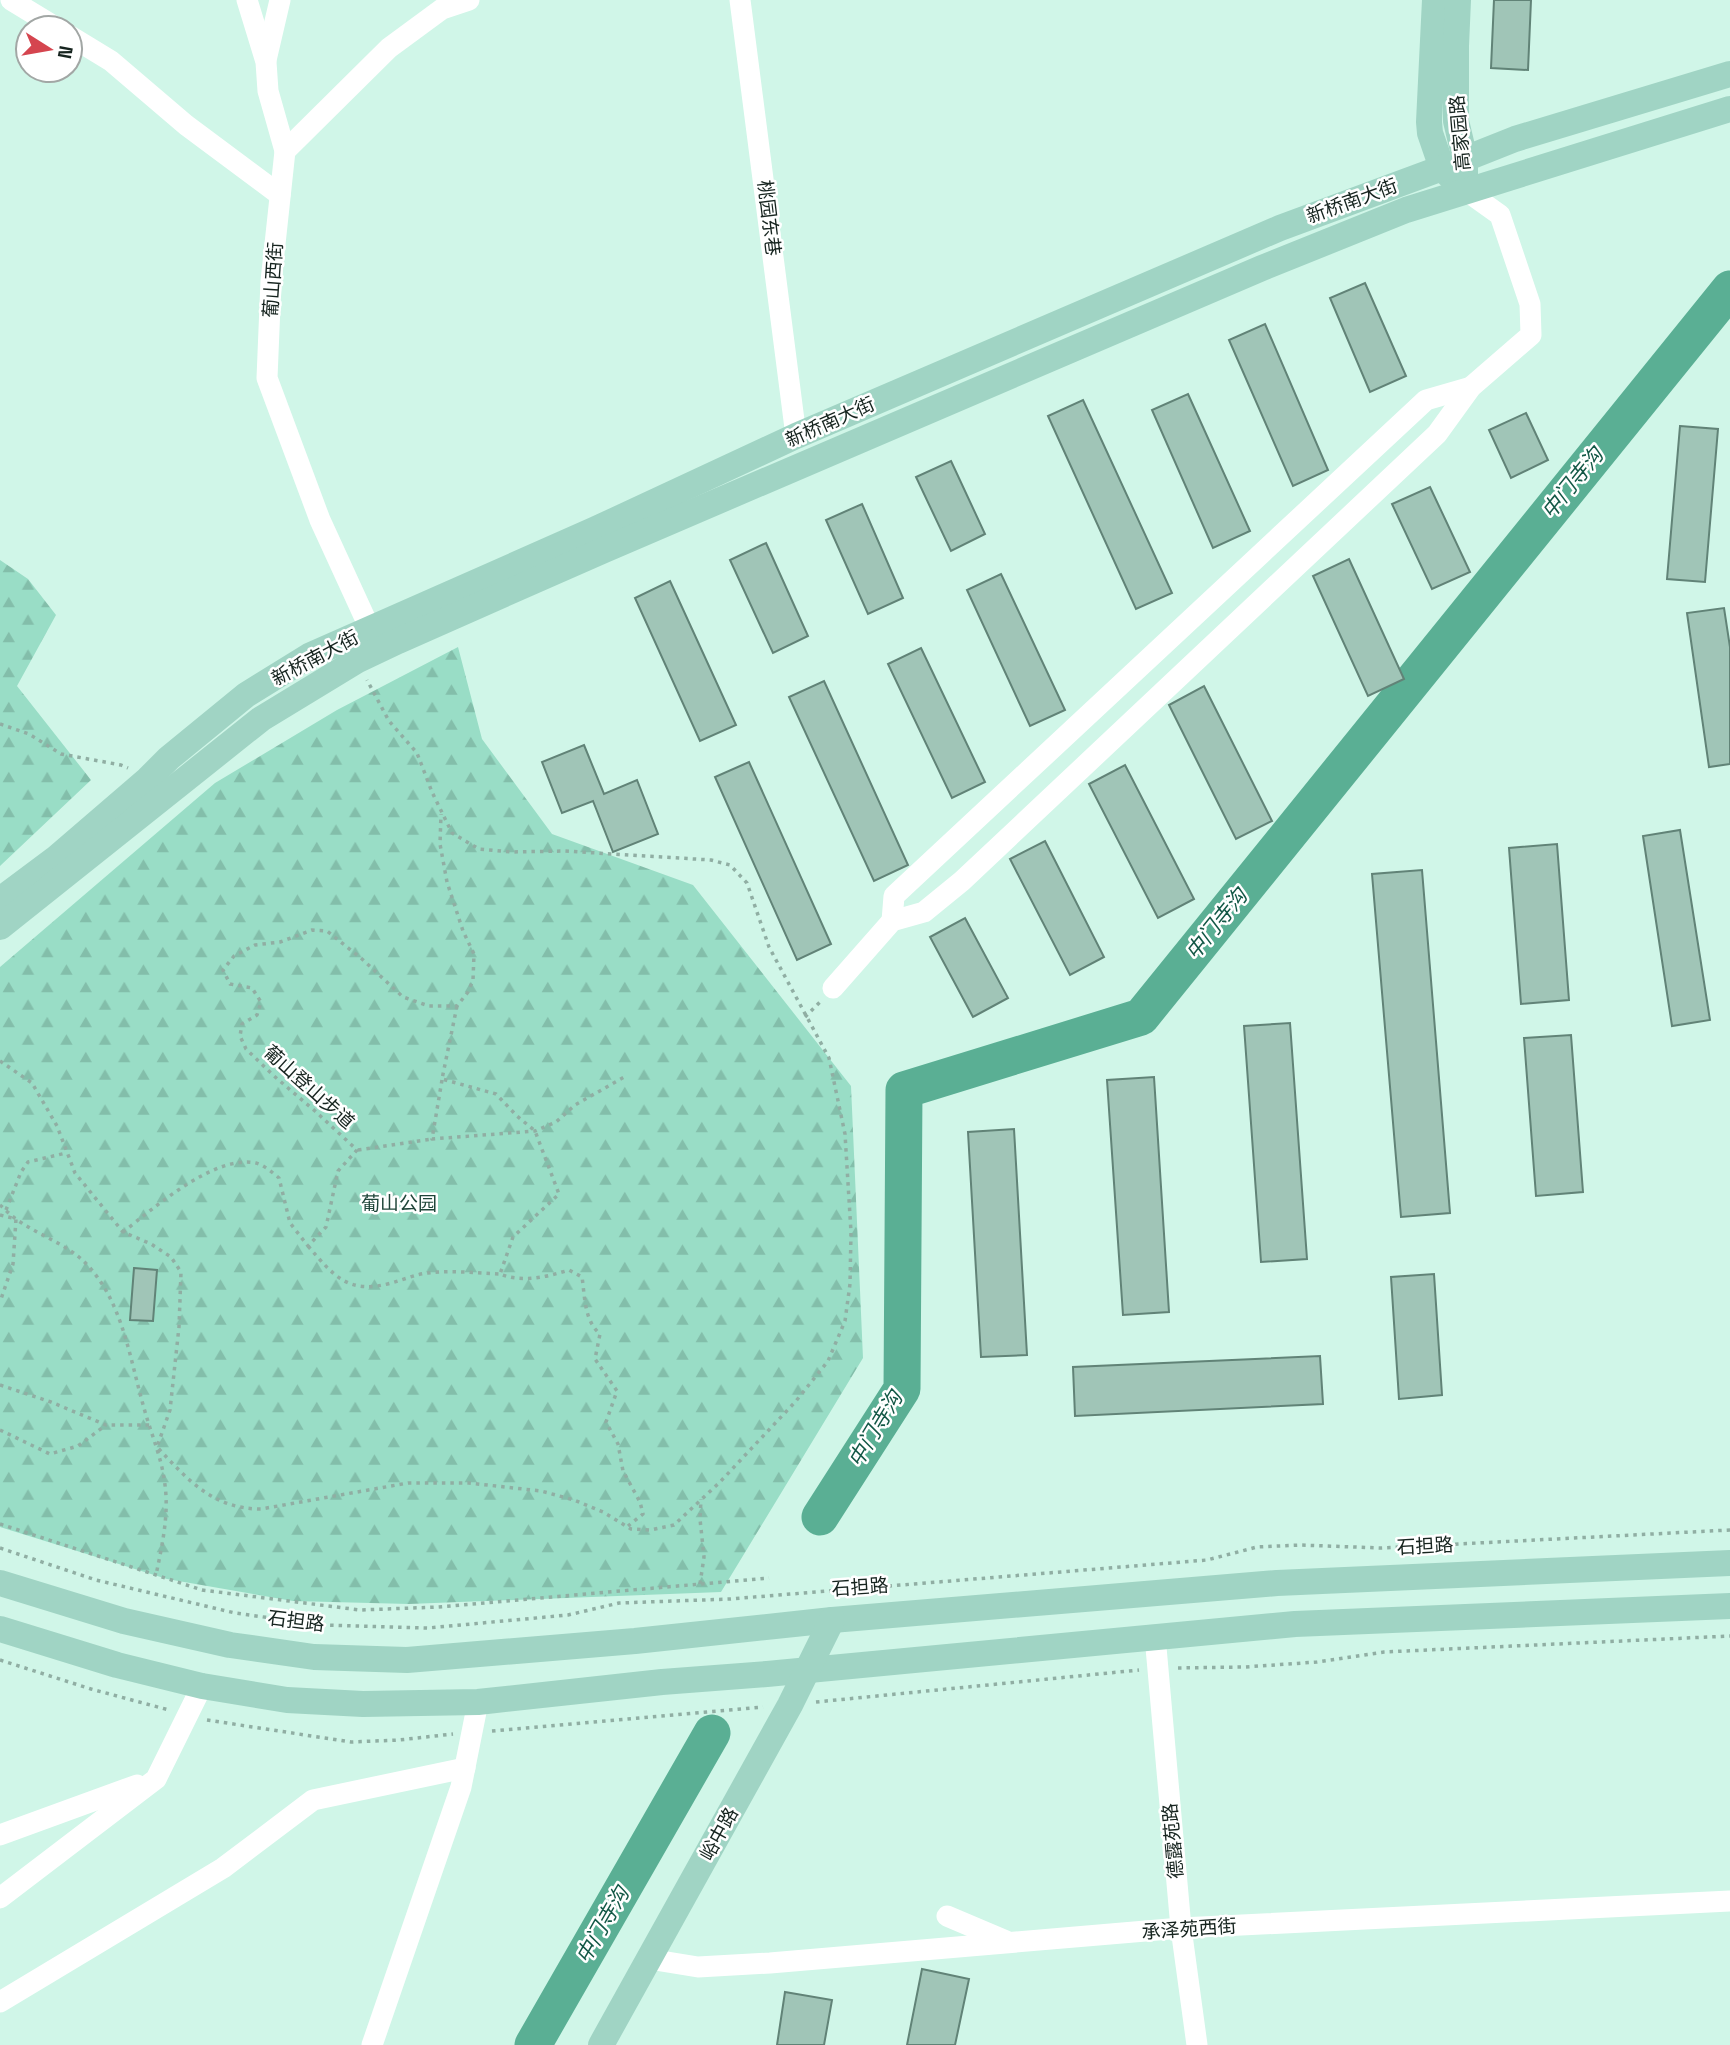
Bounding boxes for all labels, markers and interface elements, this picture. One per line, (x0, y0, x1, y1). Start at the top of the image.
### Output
north arrow (14, 14, 84, 84)
text: N (52, 44, 79, 61)
street label: 高家园路 (1444, 94, 1476, 172)
street label: 新桥南大街 (1303, 173, 1401, 229)
street label: 桃园东巷 (752, 179, 786, 257)
street label: 葡山西街 (258, 241, 288, 319)
street label: 新桥南大街 (782, 391, 878, 453)
water label: 中门寺沟 (1535, 440, 1610, 524)
street label: 新桥南大街 (267, 625, 363, 691)
water label: 中门寺沟 (1179, 881, 1254, 965)
street label: 葡山登山步道 (258, 1040, 360, 1134)
park label: 葡山公园 (361, 1191, 437, 1216)
water label: 中门寺沟 (842, 1384, 909, 1472)
street label: 石担路 (1396, 1532, 1454, 1560)
street label: 石担路 (831, 1573, 889, 1601)
street label: 石担路 (266, 1605, 326, 1637)
street label: 德露苑路 (1157, 1802, 1189, 1880)
street label: 峪中路 (694, 1803, 744, 1865)
water label: 中门寺沟 (569, 1880, 636, 1968)
street label: 承泽苑西街 (1141, 1913, 1237, 1945)

